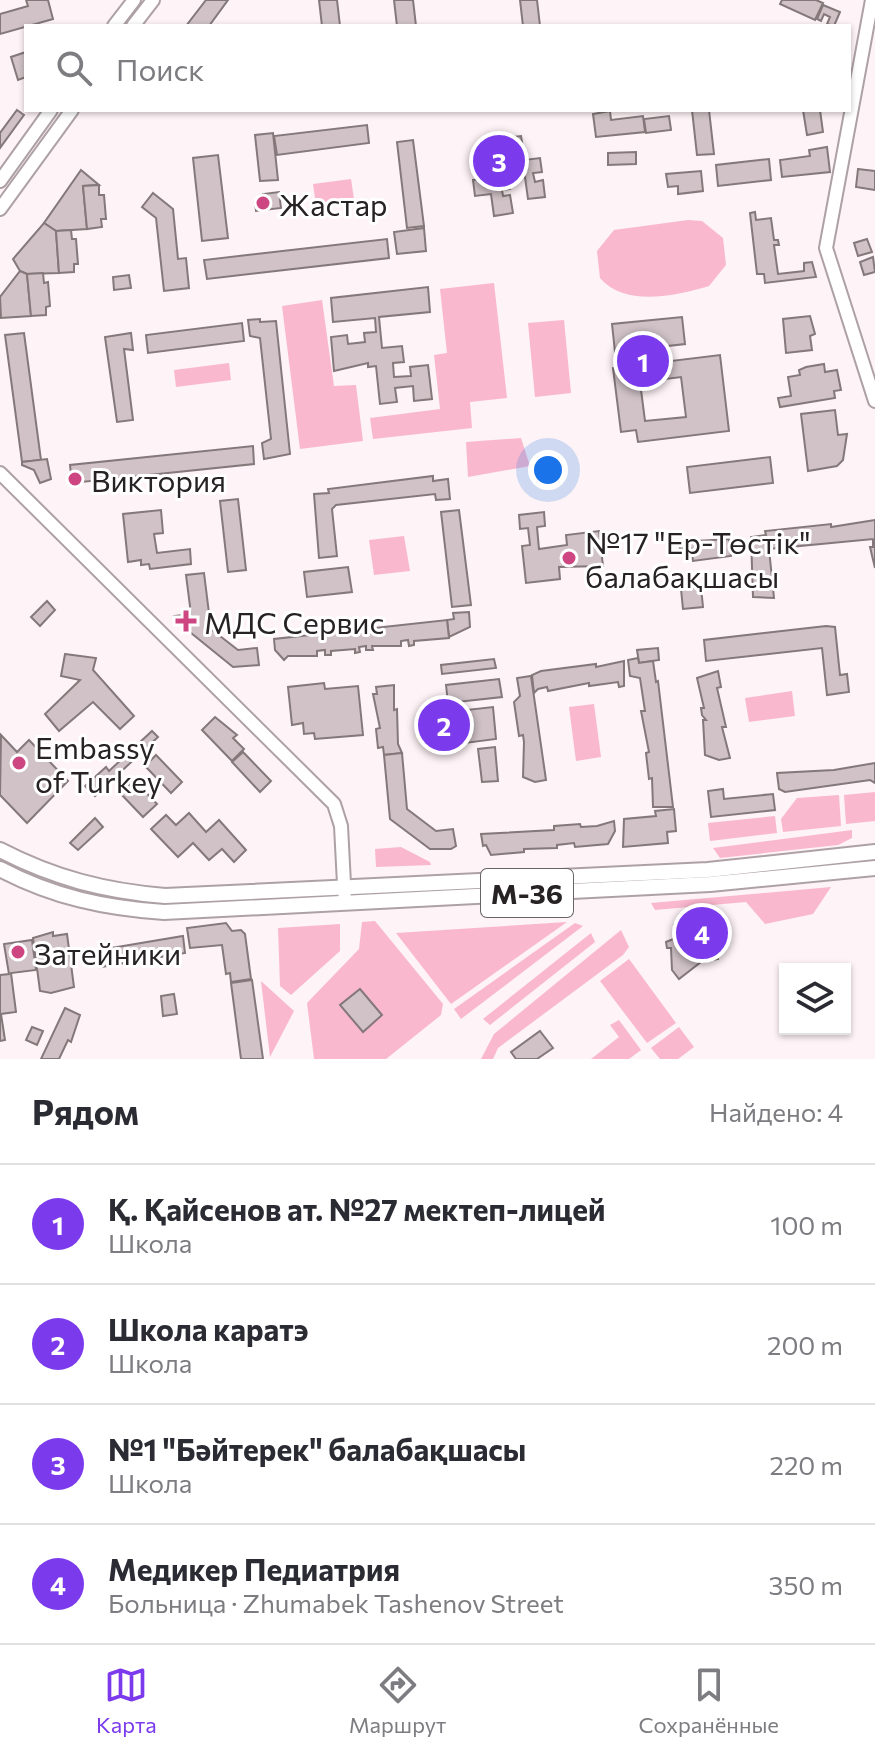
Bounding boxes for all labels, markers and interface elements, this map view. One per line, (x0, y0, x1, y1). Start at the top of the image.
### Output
search box (24, 24, 851, 112)
icon: search (52, 46, 96, 90)
text: Поиск (116, 50, 204, 87)
pin: 3 (473, 131, 525, 191)
place label: Жастар (279, 185, 388, 222)
marker: Жастар (254, 194, 272, 212)
pin: 1 (617, 331, 669, 391)
your location (528, 450, 568, 490)
place label: Виктория (91, 461, 226, 498)
marker: Виктория (66, 470, 84, 488)
place label: №17 "Ер-Төстік" балабақшасы (585, 523, 811, 594)
marker: №17 "Ер-Төстік" балабақшасы (560, 549, 578, 567)
place label: МДС Сервис (204, 603, 384, 640)
marker: МДС Сервис (175, 610, 197, 632)
pin: 2 (418, 695, 470, 755)
place label: Embassy of Turkey (35, 728, 162, 799)
marker: Embassy of Turkey (10, 754, 28, 772)
road number: M-36 (481, 869, 573, 917)
pin: 4 (676, 903, 728, 963)
place label: Затейники (34, 934, 181, 971)
marker: Затейники (9, 943, 27, 961)
map controls (779, 963, 851, 1035)
button: layers (779, 963, 851, 1035)
text: Рядом (32, 1090, 139, 1132)
text: Найдено: 4 (709, 1096, 843, 1127)
text: Қ. Қайсенов ат. №27 мектеп-лицей (108, 1190, 606, 1227)
text: 1 (52, 1209, 64, 1240)
text: 100 m (770, 1209, 843, 1240)
text: Школа (108, 1227, 192, 1258)
text: Школа каратэ (108, 1310, 309, 1347)
text: 2 (51, 1329, 65, 1360)
text: 200 m (767, 1329, 843, 1360)
text: Школа (108, 1347, 192, 1378)
text: №1 "Бәйтерек" балабақшасы (108, 1430, 526, 1467)
text: 3 (50, 1449, 66, 1480)
text: 220 m (770, 1449, 843, 1480)
text: Школа (108, 1467, 192, 1498)
text: Медикер Педиатрия (108, 1550, 400, 1587)
text: 4 (50, 1569, 66, 1600)
text: 350 m (769, 1569, 843, 1600)
text: Больница · Zhumabek Tashenov Street (108, 1587, 564, 1618)
tab: Карта (96, 1663, 157, 1738)
tab: Маршрут (349, 1663, 446, 1738)
tab: Сохранённые (639, 1663, 779, 1738)

